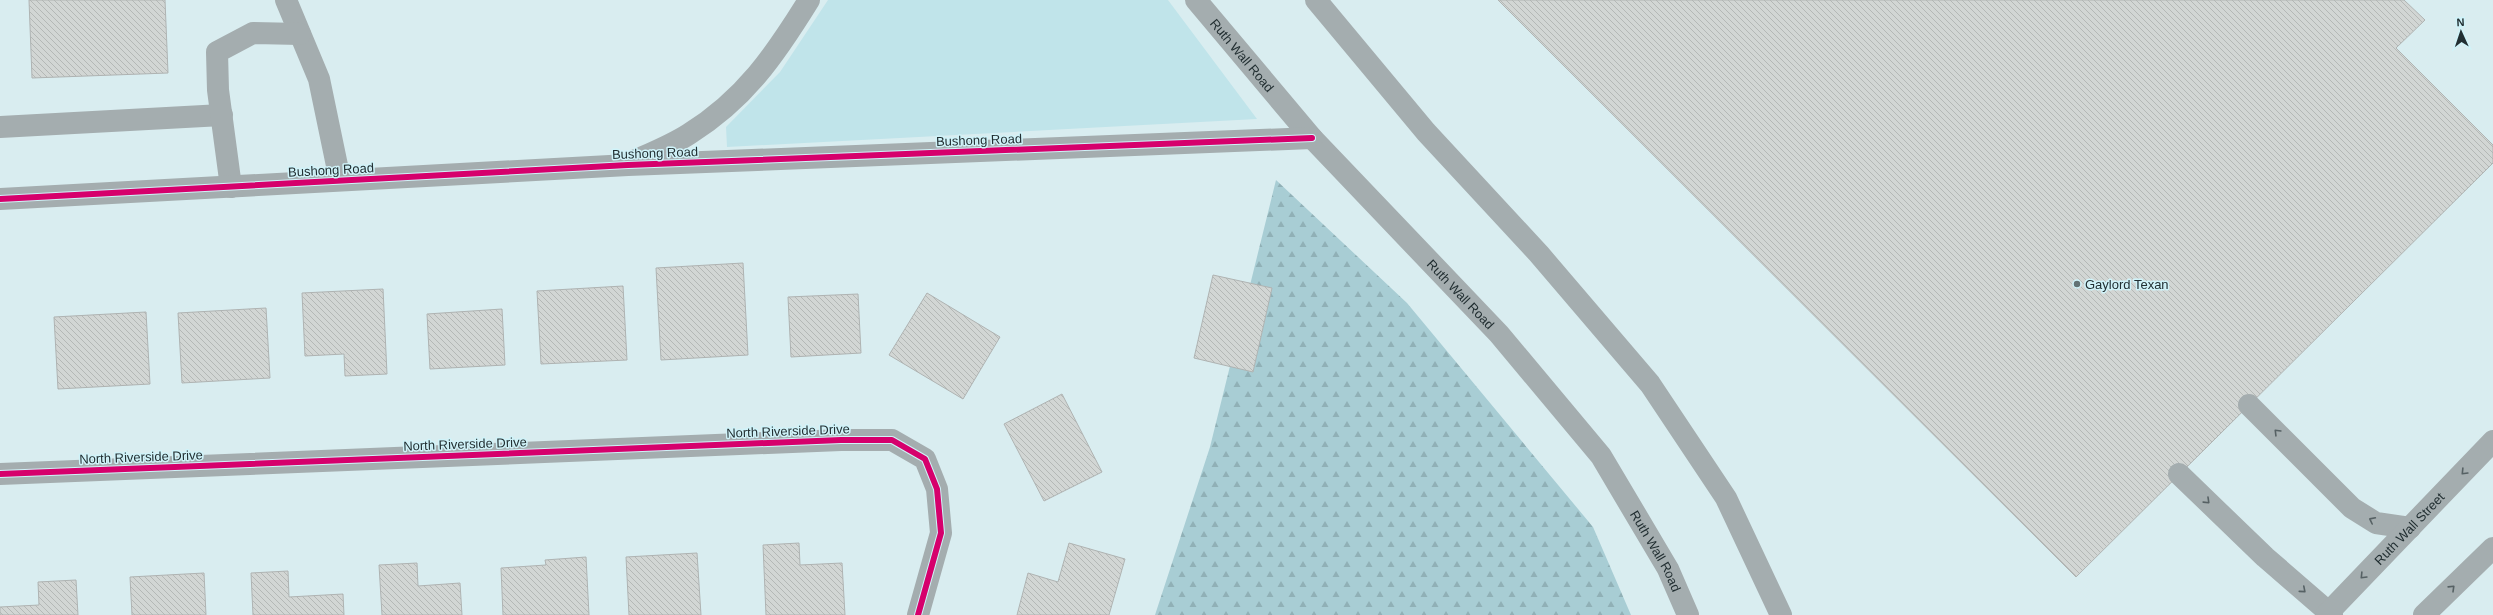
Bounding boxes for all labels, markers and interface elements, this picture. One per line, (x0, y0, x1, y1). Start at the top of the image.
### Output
north arrow (2441, 12, 2481, 52)
street label: Ruth Wall Road (1207, 16, 1277, 95)
text: N (2456, 16, 2465, 28)
street label: Bushong Road (936, 131, 1022, 149)
street label: Bushong Road (612, 144, 698, 162)
street label: Bushong Road (288, 160, 374, 180)
street label: Ruth Wall Road (1424, 256, 1498, 332)
place label: Gaylord Texan (2085, 277, 2169, 292)
marker: Gaylord Texan (2072, 279, 2082, 289)
street label: North Riverside Drive (726, 421, 850, 441)
one-way arrow (2274, 429, 2282, 437)
street label: North Riverside Drive (403, 434, 527, 454)
street label: North Riverside Drive (79, 447, 203, 467)
one-way arrow (2461, 467, 2469, 475)
street label: Ruth Wall Street (2371, 489, 2447, 568)
one-way arrow (2202, 496, 2210, 504)
street label: Ruth Wall Road (1627, 508, 1684, 594)
one-way arrow (2369, 517, 2376, 525)
one-way arrow (2361, 571, 2368, 579)
one-way arrow (2298, 585, 2305, 592)
one-way arrow (2447, 585, 2455, 593)

